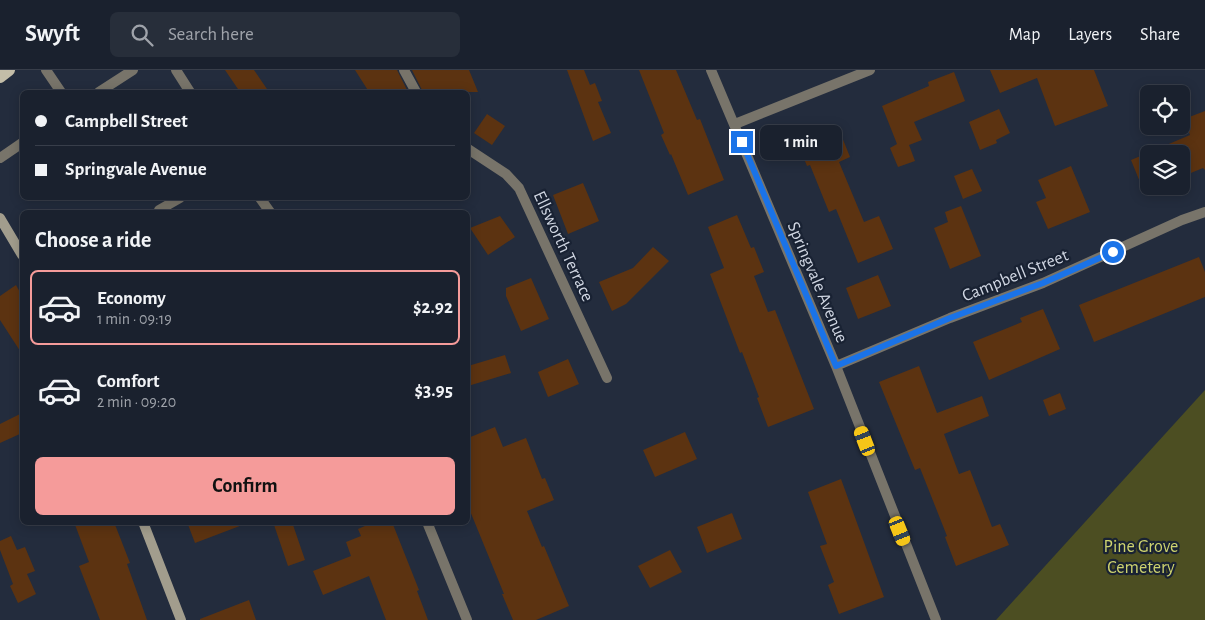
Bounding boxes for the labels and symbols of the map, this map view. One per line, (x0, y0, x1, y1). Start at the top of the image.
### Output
callout: 1 min (760, 124, 842, 160)
route end (731, 131, 753, 153)
street label: Ellsworth Terrace (530, 188, 597, 304)
street label: Springvale Avenue (783, 219, 851, 346)
route start (1102, 241, 1124, 263)
street label: Campbell Street (960, 246, 1071, 305)
car (852, 424, 877, 458)
car (887, 514, 912, 548)
park label: Pine Grove Cemetery (1104, 538, 1178, 577)

